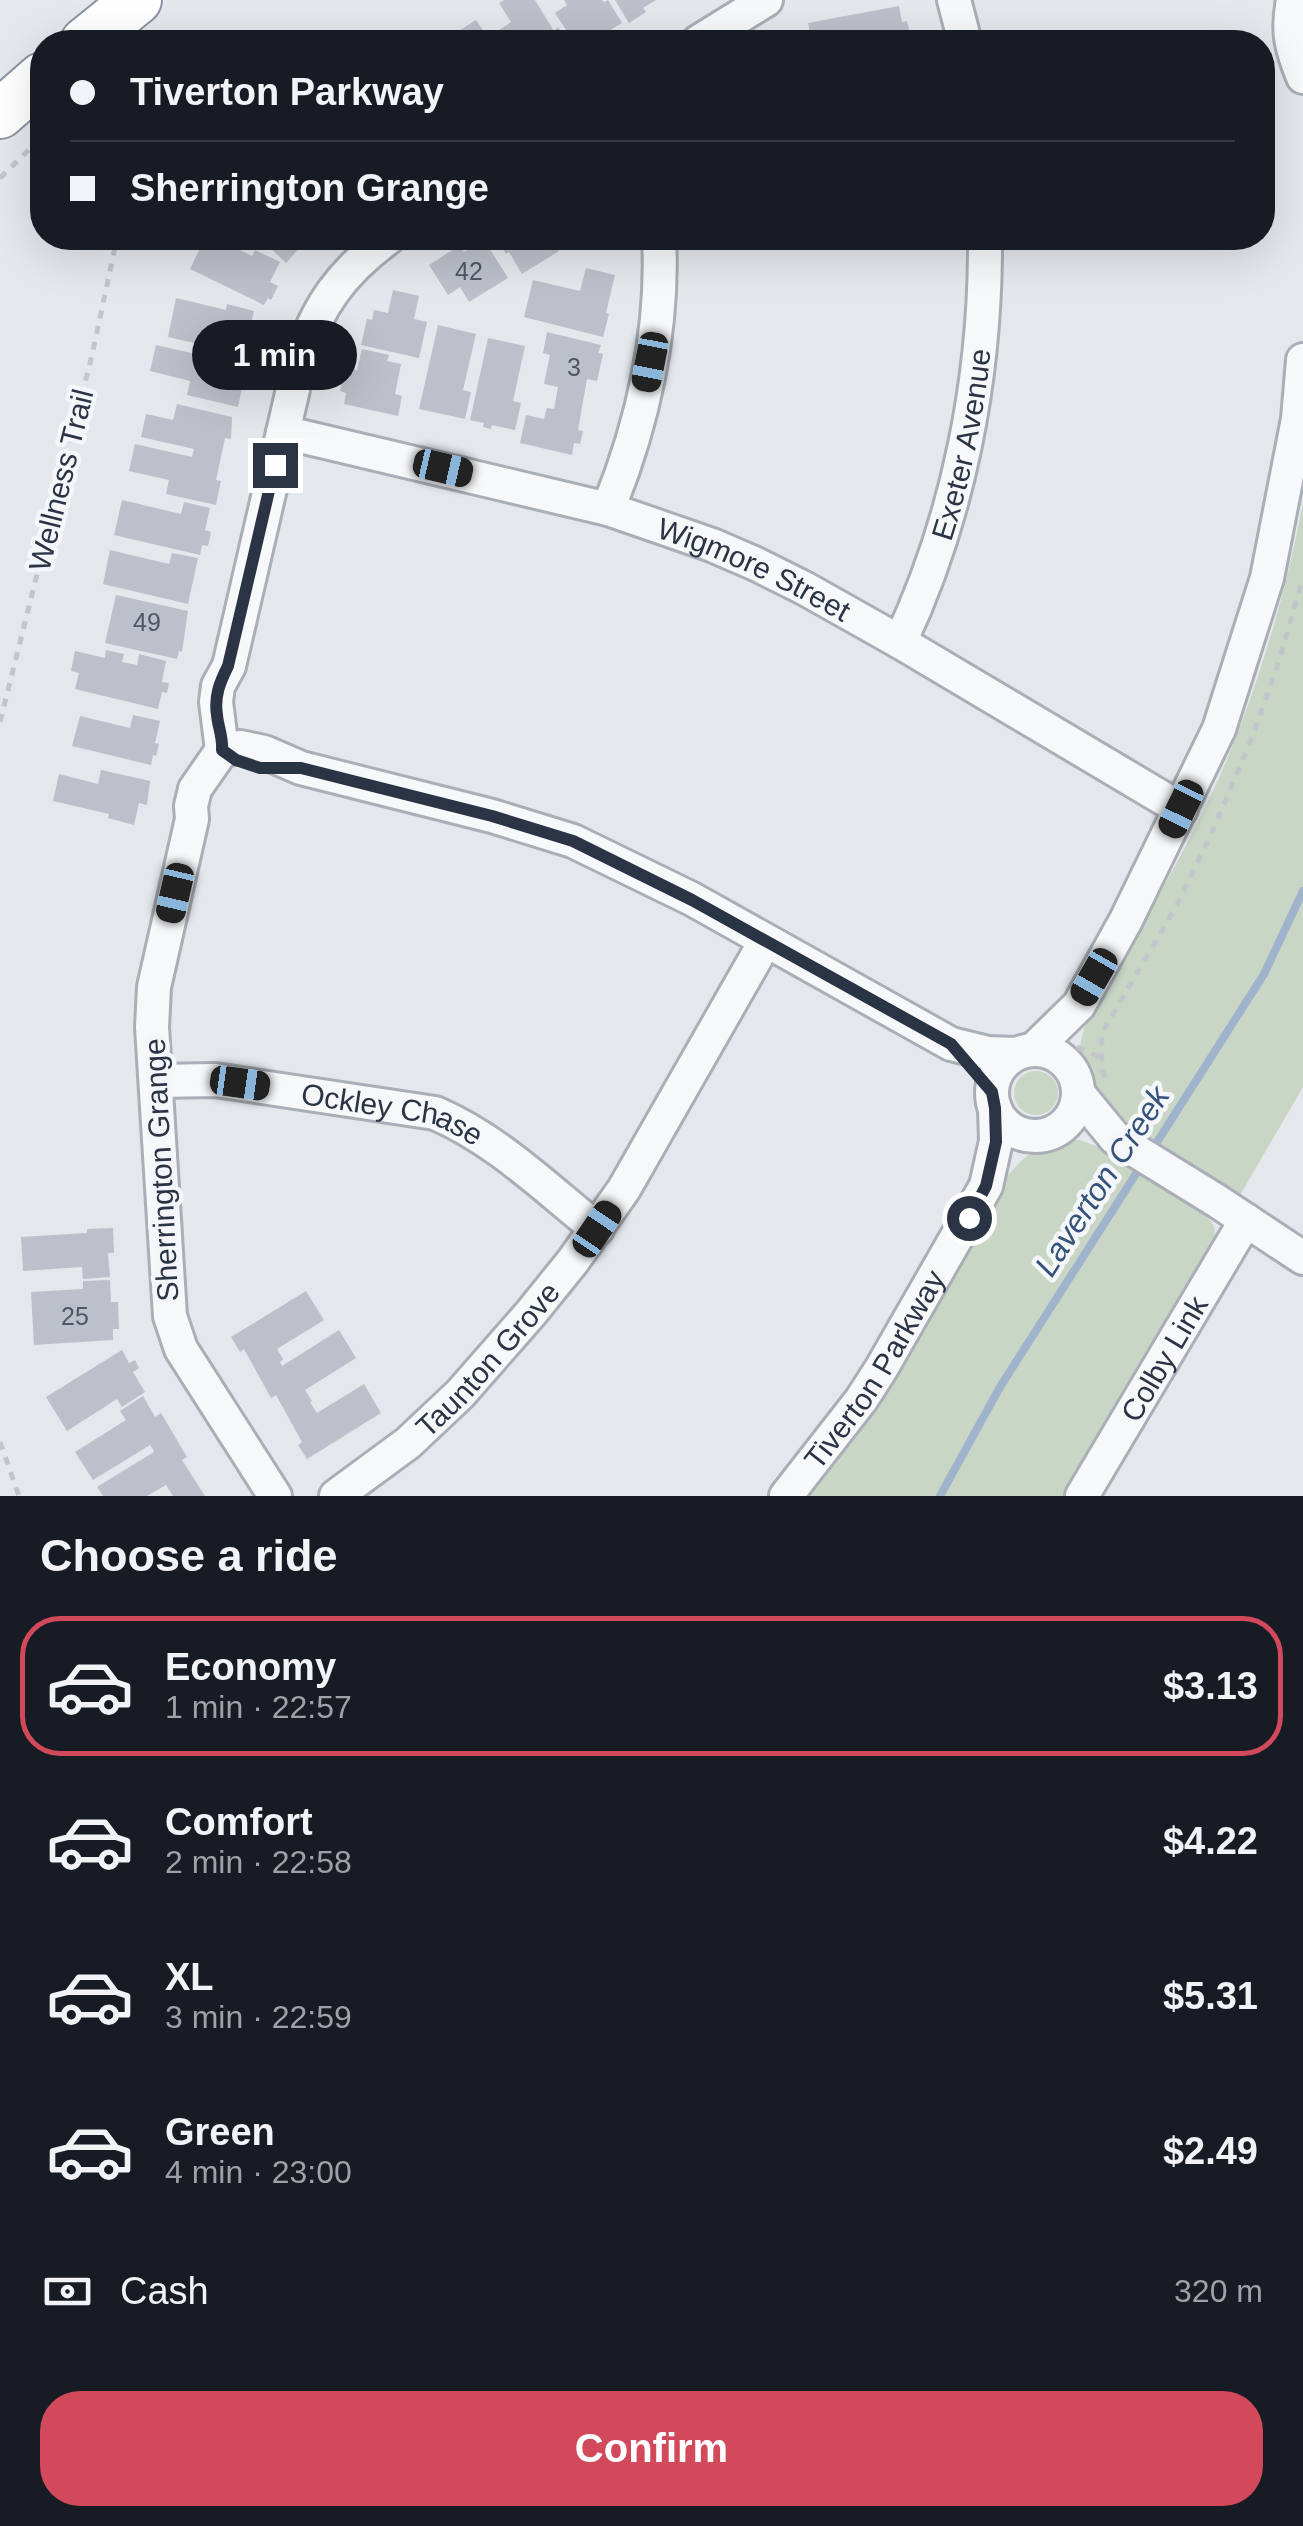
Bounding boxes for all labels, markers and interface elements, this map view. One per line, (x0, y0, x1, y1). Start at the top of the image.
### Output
text: Tiverton Parkway (130, 71, 444, 113)
text: Sherrington Grange (130, 167, 489, 209)
house number: 42 (455, 257, 483, 285)
callout: 1 min (192, 320, 358, 390)
car (630, 330, 670, 394)
text: 1 min (233, 337, 316, 373)
street label: Exeter Avenue (925, 347, 996, 544)
house number: 3 (567, 353, 581, 381)
street label: Wellness Trail (22, 386, 100, 574)
route end (253, 443, 298, 488)
car (410, 447, 476, 489)
street label: Wigmore Street (653, 511, 857, 628)
house number: 49 (133, 608, 161, 636)
car (1154, 775, 1208, 843)
car (154, 860, 196, 926)
car (1066, 944, 1122, 1010)
street label: Sherrington Grange (138, 1038, 184, 1302)
car (208, 1064, 272, 1102)
street label: Ockley Chase (299, 1077, 489, 1152)
water label: Laverton Creek (1027, 1078, 1178, 1283)
car (568, 1196, 626, 1262)
route start (947, 1196, 992, 1241)
street label: Tiverton Parkway (797, 1264, 951, 1475)
street label: Taunton Grove (409, 1276, 566, 1443)
street label: Colby Link (1114, 1289, 1214, 1427)
house number: 25 (61, 1302, 89, 1330)
text: Choose a ride (40, 1530, 338, 1581)
icon: car (45, 1641, 135, 1731)
text: Economy (165, 1646, 336, 1688)
text: $3.13 (1163, 1665, 1258, 1707)
text: 1 min · 22:57 (165, 1689, 352, 1725)
icon: car (45, 1796, 135, 1886)
text: Comfort (165, 1801, 313, 1843)
text: $4.22 (1163, 1820, 1258, 1862)
text: 2 min · 22:58 (165, 1844, 352, 1880)
icon: car (45, 1951, 135, 2041)
text: XL (165, 1956, 214, 1998)
text: $5.31 (1163, 1975, 1258, 2017)
text: 3 min · 22:59 (165, 1999, 352, 2035)
icon: car (45, 2106, 135, 2196)
text: Green (165, 2111, 275, 2153)
text: $2.49 (1163, 2130, 1258, 2172)
text: 4 min · 23:00 (165, 2154, 352, 2190)
icon: cash (40, 2264, 95, 2319)
text: Cash (120, 2270, 209, 2312)
text: 320 m (1174, 2273, 1263, 2309)
button: Confirm (40, 2391, 1263, 2506)

